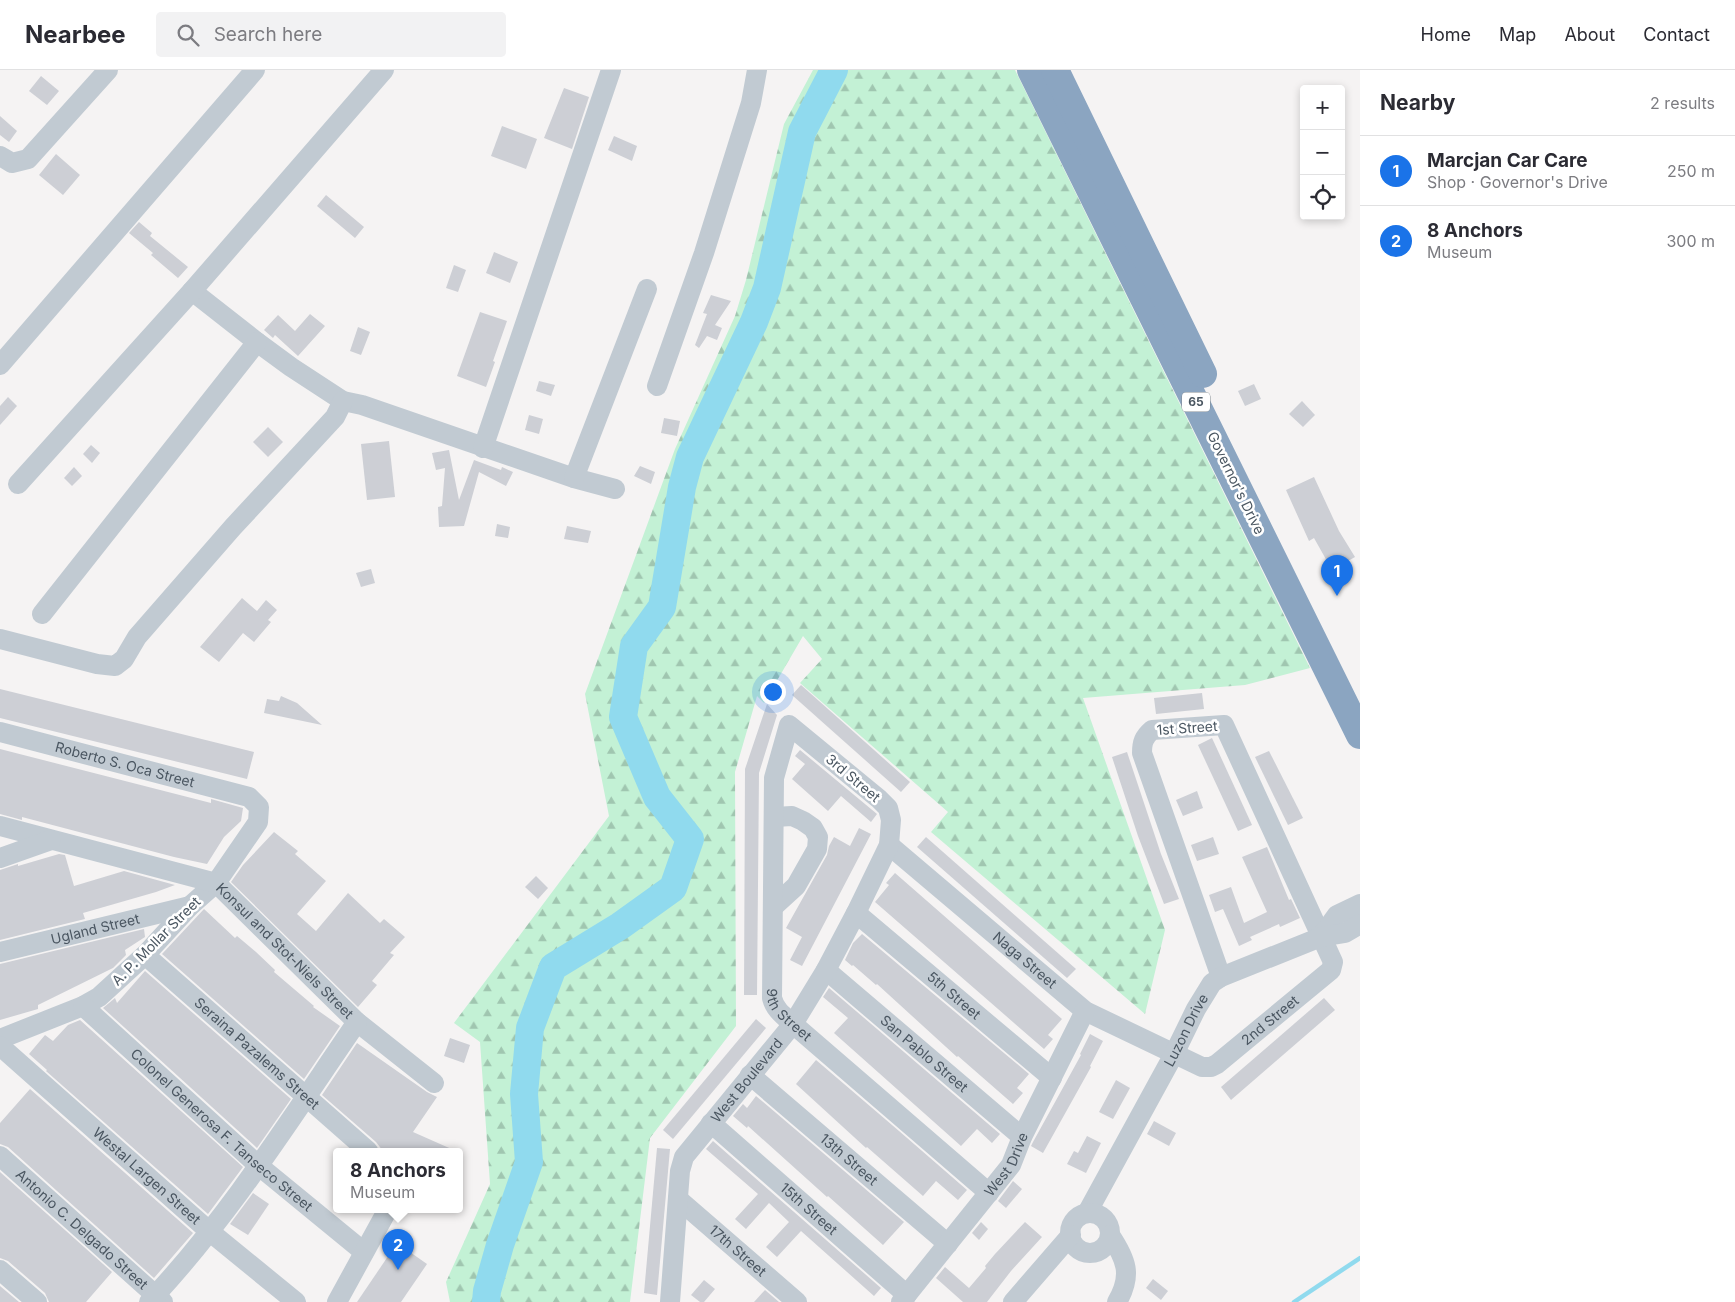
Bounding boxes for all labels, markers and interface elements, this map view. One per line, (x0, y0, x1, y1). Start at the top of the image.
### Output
search box (156, 12, 506, 57)
text: Nearbee (25, 20, 126, 49)
icon: search (174, 21, 202, 49)
text: Search here (214, 23, 322, 46)
text: Home (1421, 24, 1471, 45)
text: Map (1499, 24, 1536, 45)
text: About (1564, 24, 1615, 45)
text: Contact (1643, 24, 1710, 45)
map controls (1300, 85, 1345, 220)
button: + (1300, 85, 1345, 130)
text: Nearby (1380, 90, 1455, 115)
text: 2 results (1650, 93, 1715, 113)
button: − (1300, 130, 1345, 175)
text: Marcjan Car Care (1427, 149, 1588, 172)
text: 1 (1393, 161, 1399, 181)
text: 250 m (1667, 161, 1715, 181)
text: Shop · Governor's Drive (1427, 172, 1608, 192)
button: locate (1300, 175, 1345, 220)
text: 8 Anchors (1427, 219, 1523, 242)
text: 2 (1391, 231, 1401, 251)
text: 300 m (1666, 231, 1715, 251)
text: Museum (1427, 242, 1492, 262)
road number: 65 (1182, 392, 1210, 412)
street label: Governor's Drive (1204, 429, 1269, 537)
pin: 1 (1321, 555, 1353, 596)
your location (760, 679, 786, 705)
street label: 1st Street (1156, 717, 1218, 738)
street label: Roberto S. Oca Street (53, 738, 197, 791)
street label: 3rd Street (823, 750, 884, 806)
street label: Konsul and Stot-Niels Street (213, 879, 358, 1022)
street label: A. P. Mollar Street (108, 892, 204, 989)
street label: Ugland Street (49, 909, 142, 947)
street label: Naga Street (990, 928, 1061, 992)
street label: 5th Street (924, 968, 985, 1023)
street label: 9th Street (764, 988, 816, 1044)
street label: Luzon Drive (1160, 990, 1211, 1069)
street label: 2nd Street (1238, 991, 1302, 1048)
street label: Seraina Pazalems Street (191, 993, 324, 1113)
street label: San Pablo Street (877, 1011, 972, 1096)
street label: West Boulevard (707, 1035, 786, 1126)
street label: Colonel Generosa F. Tanseco Street (127, 1045, 317, 1215)
street label: Westal Largen Street (90, 1123, 205, 1228)
street label: West Drive (980, 1129, 1031, 1199)
street label: 13th Street (817, 1130, 882, 1189)
popup (333, 1148, 463, 1213)
text: 8 Anchors (350, 1159, 446, 1182)
street label: Antonio C. Delgado Street (13, 1165, 152, 1293)
street label: 15th Street (777, 1179, 841, 1238)
text: Museum (350, 1182, 415, 1202)
street label: 17th Street (706, 1221, 770, 1280)
pin: 2 (382, 1229, 414, 1270)

